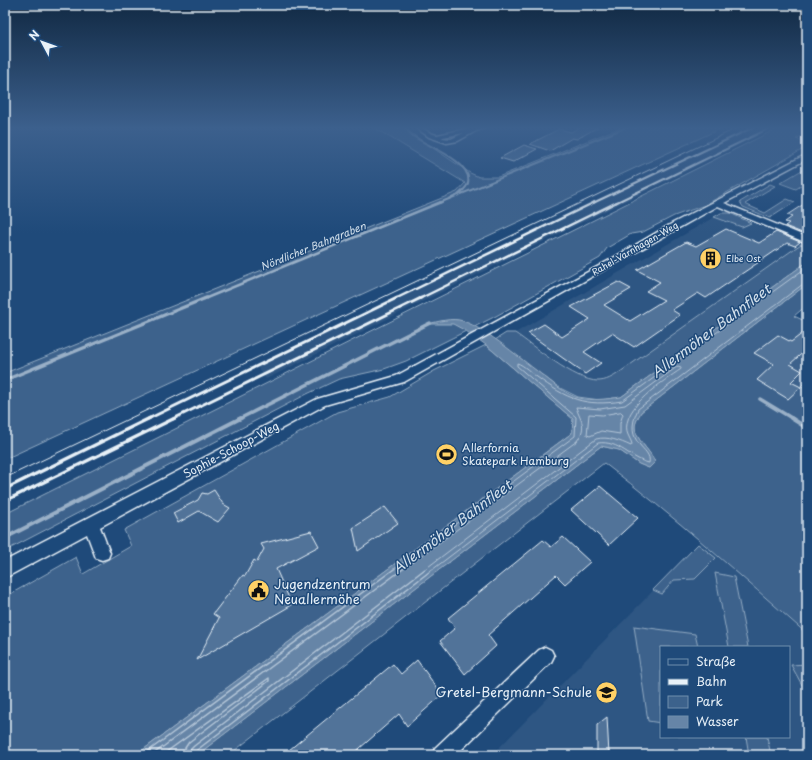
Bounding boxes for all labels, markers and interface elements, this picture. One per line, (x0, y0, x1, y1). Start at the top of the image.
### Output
north arrow (22, 22, 62, 62)
text: N (25, 26, 44, 44)
water label: Nördlicher Bahngraben (258, 217, 368, 274)
street label: Rahel-Varnhagen-Weg (589, 218, 680, 279)
building icon: Elbe Ost (697, 246, 723, 272)
place label: Elbe Ost (726, 251, 761, 265)
water label: Allermöher Bahnfleet (647, 277, 777, 383)
street label: Sophie-Schoop-Weg (180, 417, 282, 482)
place label: Allerfornia Skatepark Hamburg (462, 439, 569, 469)
sports icon: Allerfornia Skatepark Hamburg (433, 441, 459, 467)
water label: Allermöher Bahnfleet (388, 473, 518, 579)
place label: Jugendzentrum Neuallermöhe (274, 574, 371, 608)
public building icon: Jugendzentrum Neuallermöhe (246, 578, 272, 604)
legend (660, 646, 790, 738)
text: Straße (696, 652, 736, 670)
text: Bahn (696, 672, 727, 690)
school or university icon: Gretel-Bergmann-Schule (594, 679, 620, 705)
place label: Gretel-Bergmann-Schule (435, 682, 592, 701)
text: Park (696, 692, 723, 710)
text: Wasser (696, 712, 739, 730)

